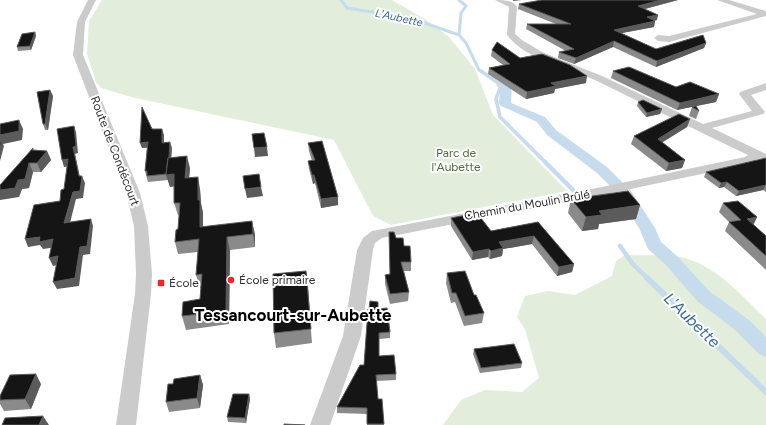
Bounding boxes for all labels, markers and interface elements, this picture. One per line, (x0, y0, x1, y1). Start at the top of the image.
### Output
water label: L'Aubette (374, 7, 424, 29)
street label: Route de Condécourt (88, 94, 143, 208)
park label: Parc de l'Aubette (431, 146, 481, 174)
street label: Chemin du Moulin Brûlé (463, 187, 591, 223)
place label: École primaire (239, 273, 316, 287)
marker: École primaire (226, 275, 236, 285)
place label: École (169, 276, 199, 290)
marker: École (156, 278, 166, 288)
water label: L'Aubette (660, 289, 724, 352)
district label: Tessancourt-sur-Aubette (194, 305, 392, 325)

